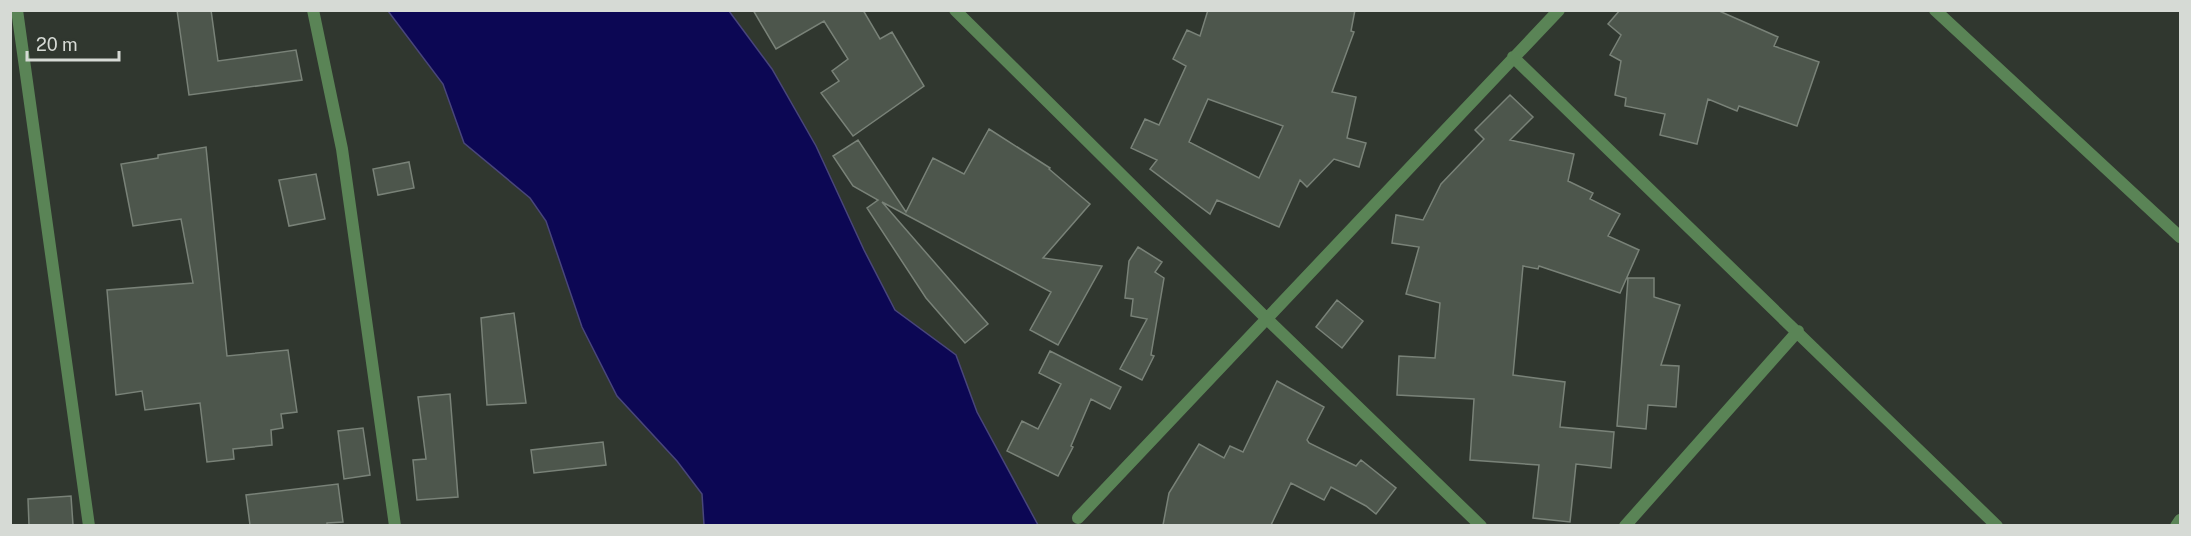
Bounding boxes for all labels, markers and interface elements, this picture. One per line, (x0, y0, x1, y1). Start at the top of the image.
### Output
scale bar (27, 24, 118, 62)
text: 20 m (36, 34, 78, 55)

